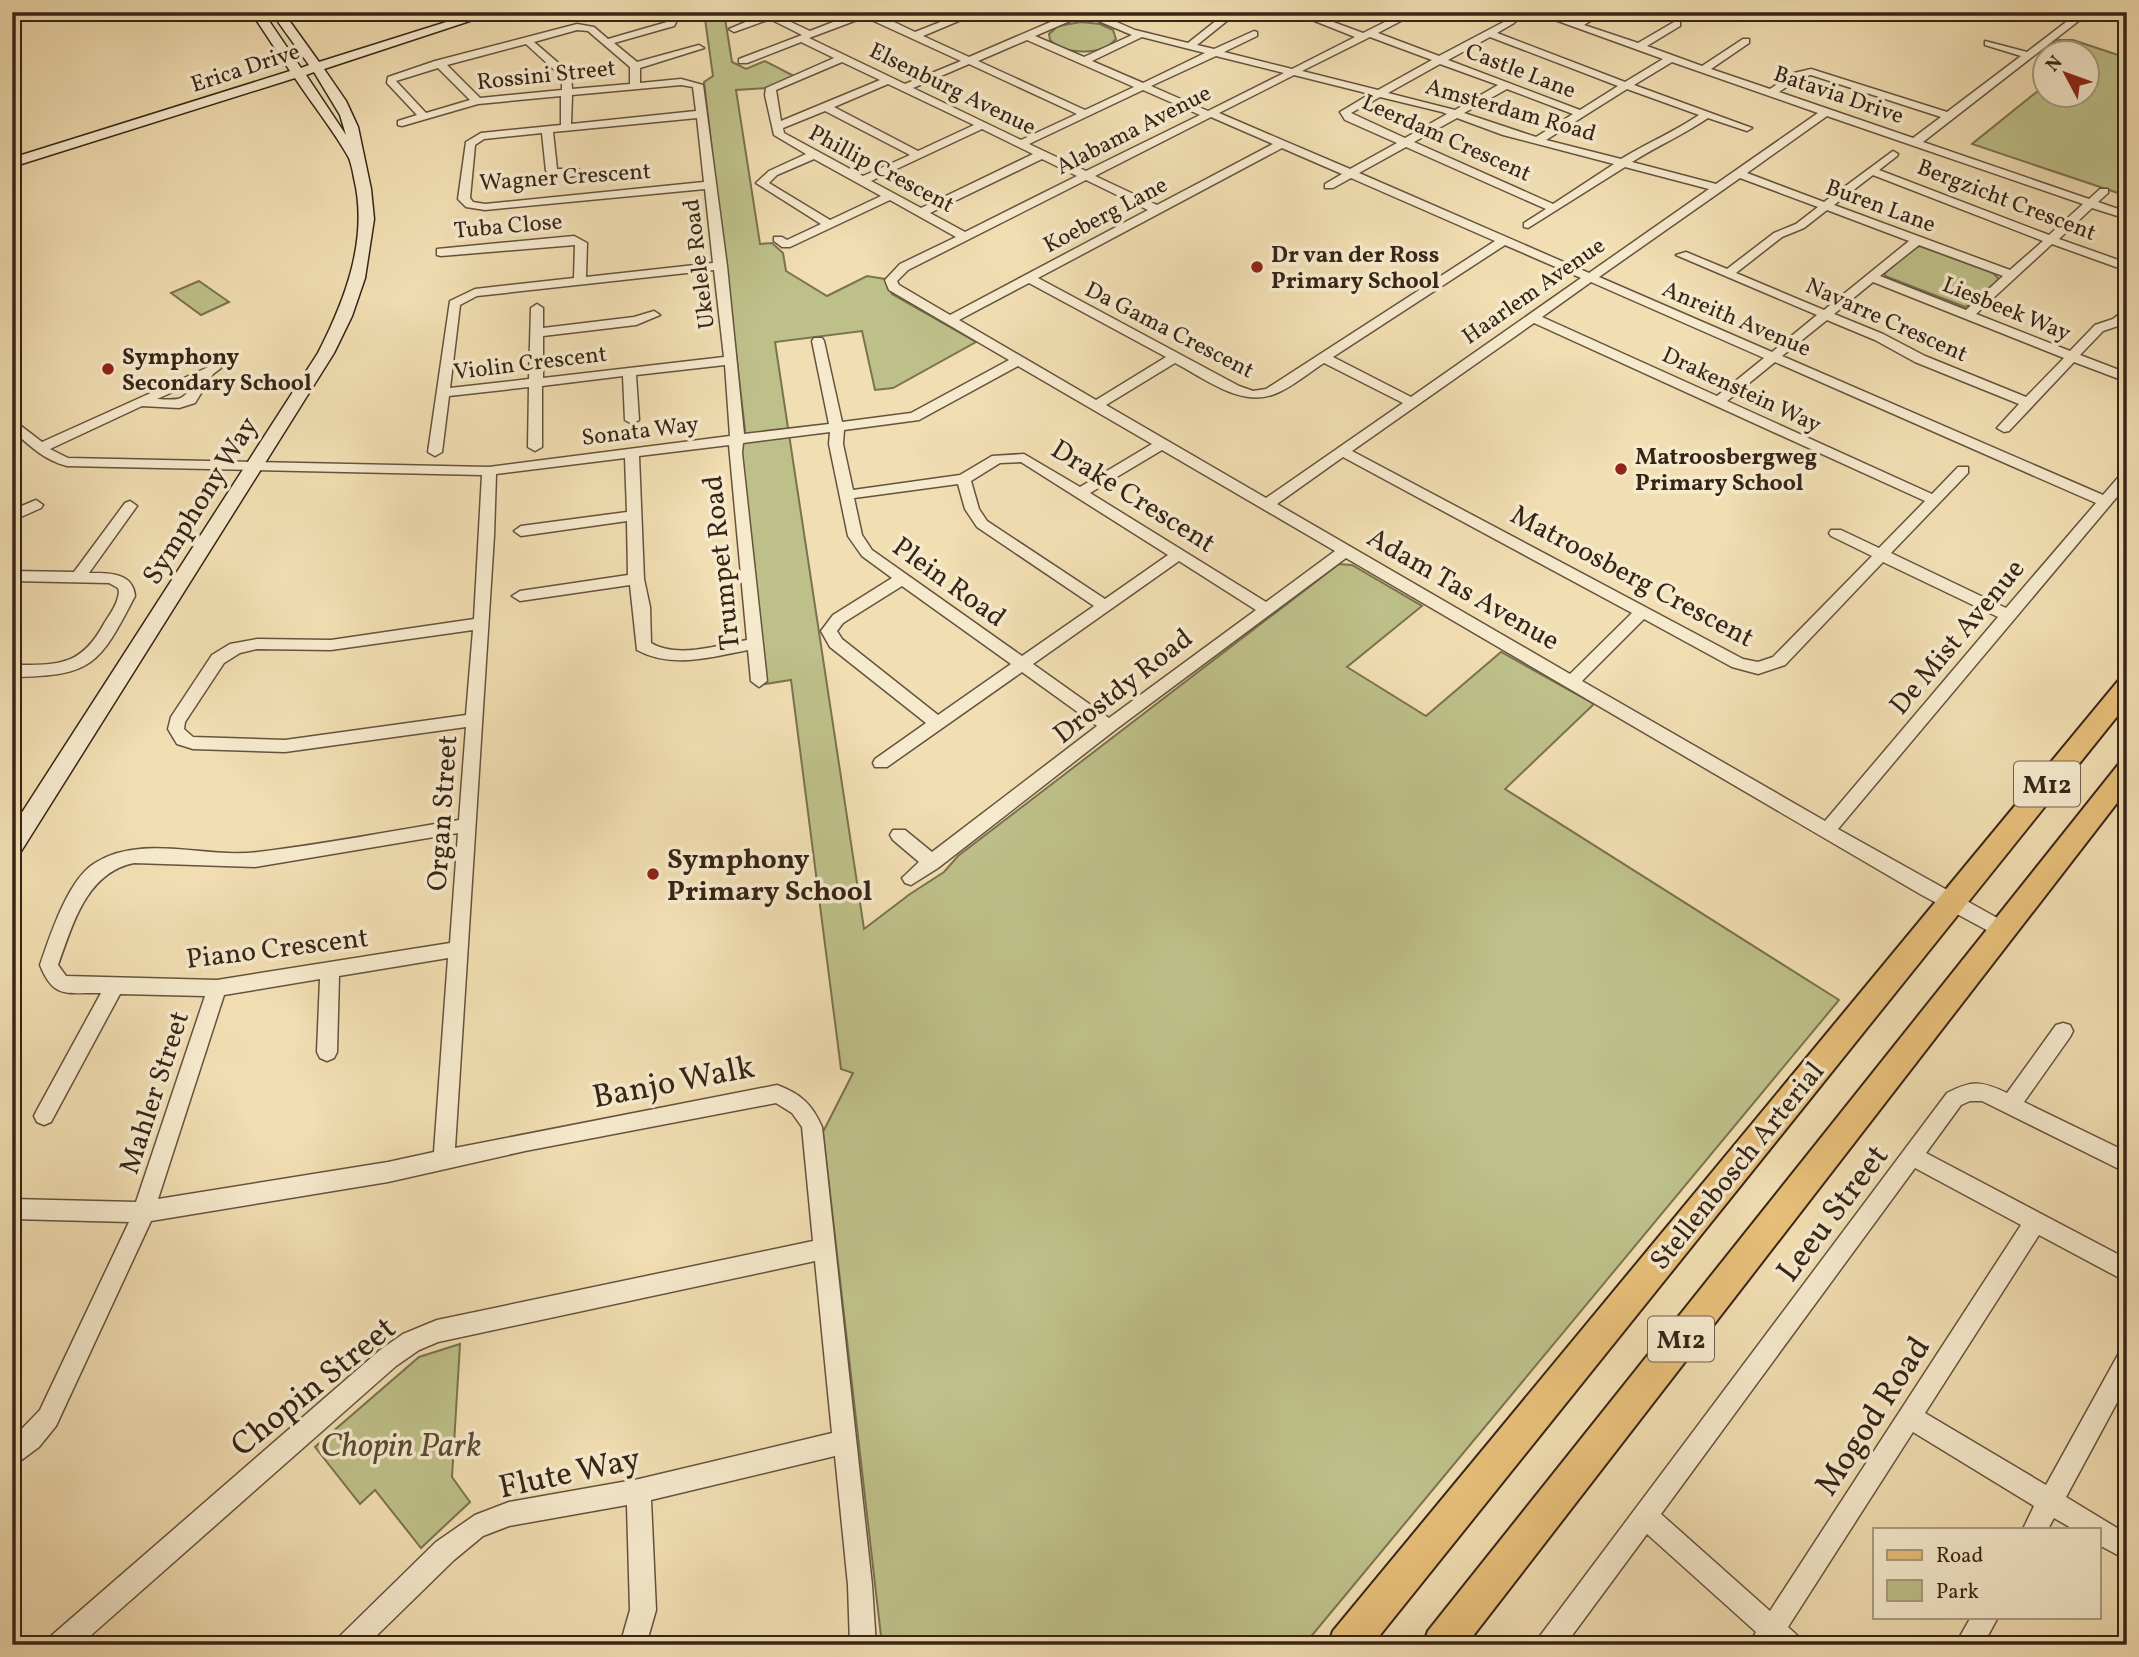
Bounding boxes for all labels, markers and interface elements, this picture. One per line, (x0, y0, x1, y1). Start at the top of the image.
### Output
street label: Erica Drive (187, 36, 304, 102)
street label: Elsenburg Avenue (863, 36, 1041, 144)
street label: Castle Lane (1461, 36, 1580, 108)
north arrow (2030, 38, 2100, 108)
text: N (2040, 50, 2069, 78)
street label: Rossini Street (475, 53, 617, 99)
street label: Batavia Drive (1769, 59, 1908, 133)
street label: Amsterdam Road (1421, 71, 1600, 151)
street label: Alabama Avenue (1051, 78, 1217, 184)
street label: Leerdam Crescent (1357, 87, 1536, 190)
street label: Phillip Crescent (803, 118, 960, 222)
street label: Bergzicht Crescent (1912, 152, 2100, 250)
street label: Wagner Crescent (478, 156, 652, 200)
street label: Koeberg Lane (1038, 170, 1174, 262)
street label: Buren Lane (1821, 172, 1940, 242)
street label: Ukelele Road (676, 197, 724, 331)
street label: Tuba Close (453, 206, 564, 248)
street label: Haarlem Avenue (1456, 230, 1612, 353)
place label: Dr van der Ross Primary School (1271, 240, 1440, 298)
marker: Dr van der Ross Primary School (1249, 259, 1265, 275)
street label: Liesbeek Way (1937, 270, 2076, 350)
street label: Navarre Crescent (1800, 271, 1972, 371)
street label: Da Gama Crescent (1079, 274, 1259, 387)
street label: Anreith Avenue (1657, 274, 1816, 366)
street label: Violin Crescent (452, 339, 609, 389)
street label: Drakenstein Way (1656, 340, 1827, 442)
place label: Symphony Secondary School (122, 342, 312, 400)
marker: Symphony Secondary School (100, 361, 116, 377)
street label: Sonata Way (580, 409, 701, 455)
street label: Symphony Way (134, 410, 268, 593)
street label: Drake Crescent (1043, 431, 1222, 563)
place label: Matroosbergweg Primary School (1635, 442, 1817, 500)
marker: Matroosbergweg Primary School (1613, 461, 1629, 477)
street label: Trumpet Road (694, 473, 751, 652)
street label: Matroosberg Crescent (1503, 496, 1761, 658)
street label: Adam Tas Avenue (1359, 519, 1566, 661)
street label: Plein Road (884, 528, 1013, 638)
street label: De Mist Avenue (1881, 551, 2035, 724)
street label: Drostdy Road (1046, 620, 1202, 754)
street label: Organ Street (419, 734, 468, 892)
road number: M12 (2014, 762, 2080, 806)
place label: Symphony Primary School (667, 841, 872, 912)
marker: Symphony Primary School (645, 866, 661, 882)
street label: Piano Crescent (184, 919, 371, 980)
street label: Mahler Street (111, 1006, 200, 1179)
street label: Banjo Walk (589, 1046, 759, 1122)
street label: Stellenbosch Arterial (1642, 1054, 1834, 1279)
street label: Leeu Street (1767, 1136, 1901, 1293)
street label: Chopin Street (222, 1307, 407, 1469)
road number: M12 (1648, 1316, 1714, 1362)
street label: Mogod Road (1806, 1328, 1943, 1506)
park label: Chopin Park (321, 1425, 481, 1471)
street label: Flute Way (495, 1437, 645, 1512)
legend (1873, 1528, 2100, 1618)
text: Road (1936, 1542, 1983, 1571)
text: Park (1936, 1578, 1979, 1607)

